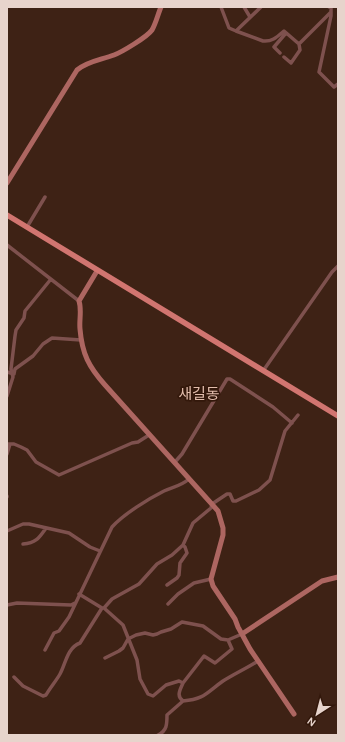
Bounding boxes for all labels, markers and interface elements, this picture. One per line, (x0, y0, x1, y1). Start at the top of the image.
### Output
district label: 새길동 (178, 385, 220, 403)
north arrow (297, 694, 337, 734)
text: N (304, 714, 318, 729)

